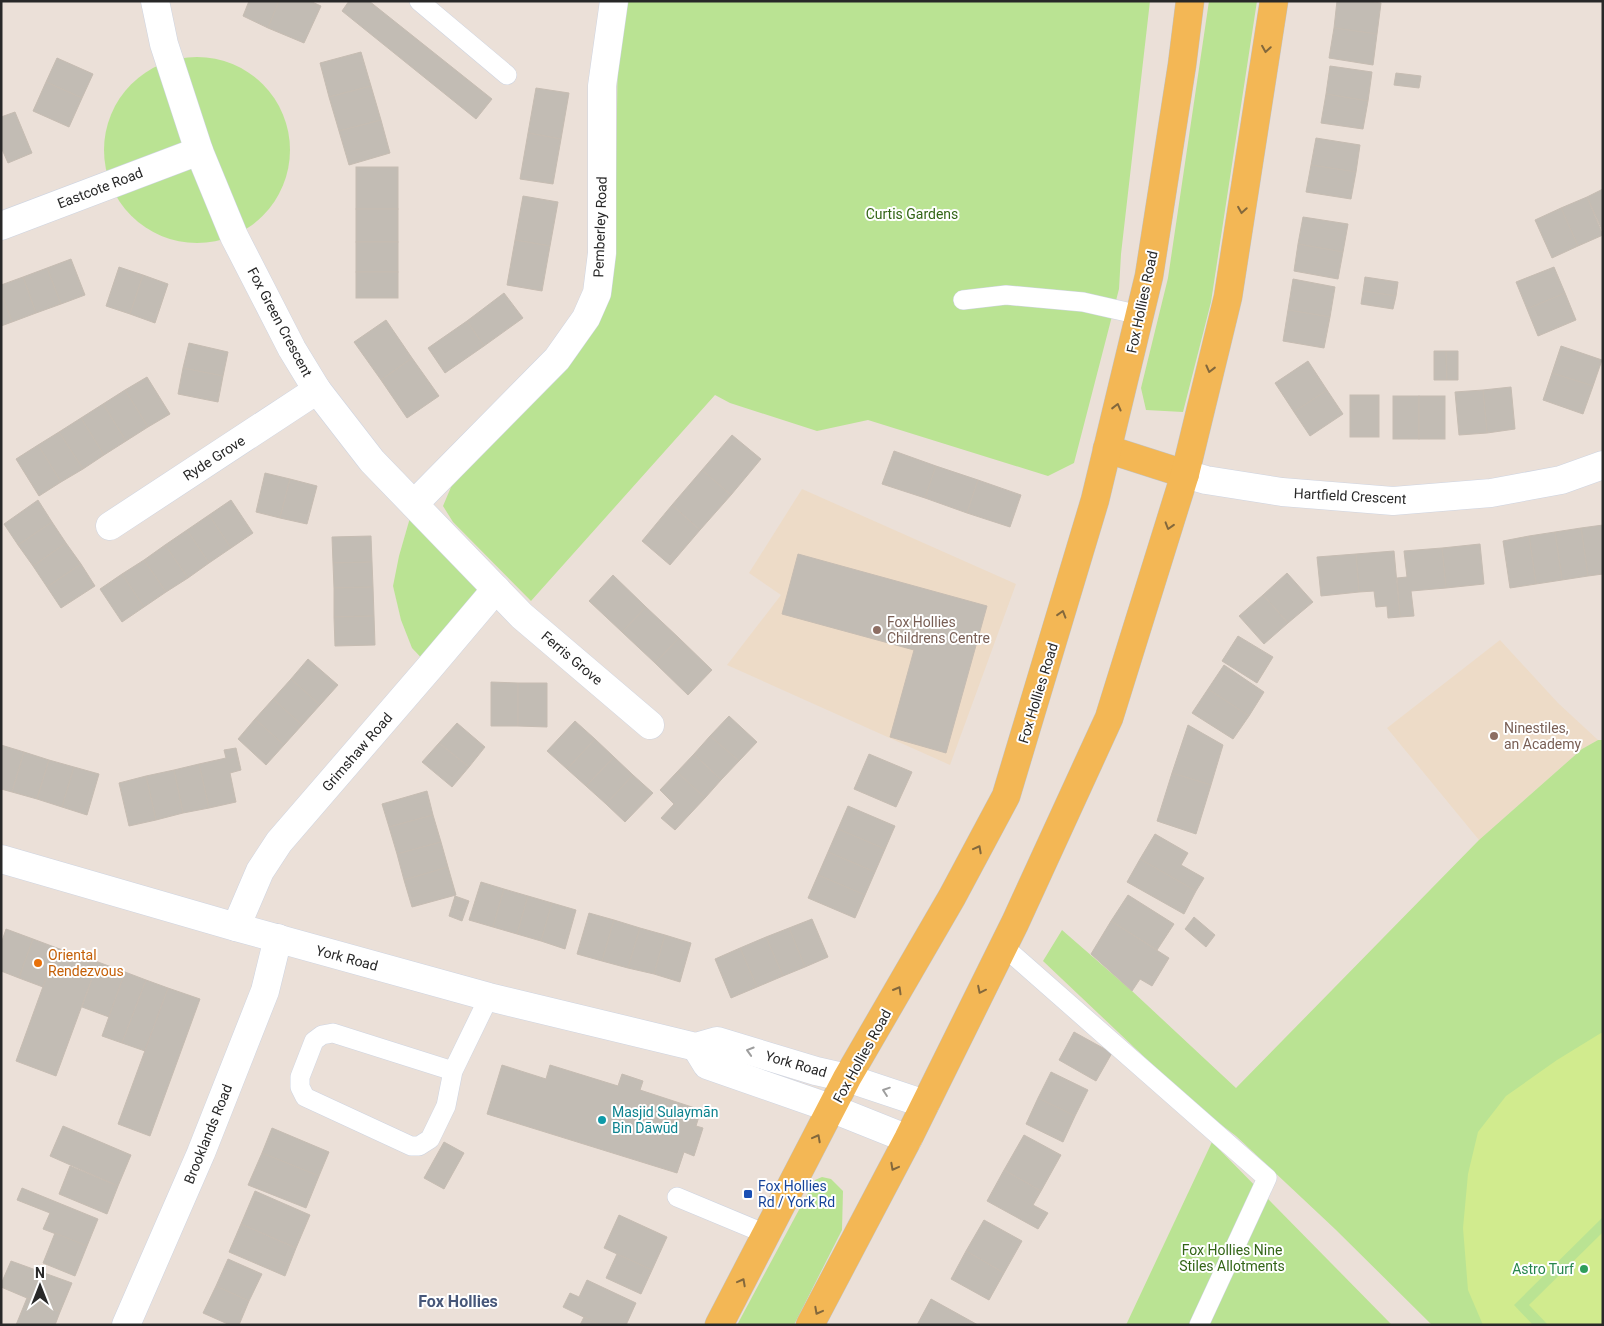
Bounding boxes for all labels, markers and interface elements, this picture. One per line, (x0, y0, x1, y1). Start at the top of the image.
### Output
one-way arrow (1262, 45, 1272, 54)
street label: Eastcote Road (55, 164, 145, 212)
street label: Pemberley Road (590, 176, 610, 278)
park label: Curtis Gardens (866, 206, 958, 222)
one-way arrow (1237, 206, 1247, 214)
street label: Fox Hollies Road (1123, 249, 1161, 355)
street label: Fox Green Crescent (244, 265, 316, 380)
one-way arrow (1206, 365, 1216, 373)
one-way arrow (1111, 402, 1122, 411)
street label: Ryde Grove (180, 432, 248, 484)
street label: Hartfield Crescent (1293, 485, 1407, 507)
one-way arrow (1164, 522, 1174, 530)
one-way arrow (1056, 611, 1066, 619)
place label: Fox Hollies Childrens Centre (887, 614, 990, 646)
marker: Fox Hollies Childrens Centre (871, 624, 883, 636)
street label: Ferris Grove (538, 628, 606, 688)
street label: Fox Hollies Road (1015, 641, 1061, 745)
street label: Grimshaw Road (319, 710, 395, 794)
place label: Ninestiles, an Academy (1504, 720, 1581, 752)
marker: Ninestiles, an Academy (1488, 730, 1500, 742)
one-way arrow (972, 845, 982, 854)
street label: York Road (314, 942, 380, 974)
place label: Oriental Rendezvous (48, 947, 124, 979)
marker: Oriental Rendezvous (32, 957, 44, 969)
one-way arrow (977, 985, 987, 994)
one-way arrow (892, 987, 902, 996)
street label: Fox Hollies Road (830, 1007, 894, 1105)
one-way arrow (746, 1046, 755, 1056)
street label: York Road (763, 1048, 829, 1080)
street label: Brooklands Road (181, 1082, 235, 1186)
one-way arrow (883, 1087, 891, 1097)
place label: Masjid Sulaymān Bin Dāwūd (612, 1104, 718, 1136)
marker: Masjid Sulaymān Bin Dāwūd (596, 1114, 608, 1126)
one-way arrow (811, 1134, 821, 1143)
one-way arrow (890, 1162, 900, 1171)
place label: Fox Hollies Rd / York Rd (758, 1178, 835, 1210)
marker: Fox Hollies Rd / York Rd (742, 1188, 754, 1200)
park label: Fox Hollies Nine Stiles Allotments (1179, 1242, 1285, 1274)
north arrow (15, 1261, 65, 1311)
place label: Astro Turf (1512, 1261, 1574, 1277)
marker: Astro Turf (1578, 1263, 1590, 1275)
text: N (35, 1265, 45, 1281)
one-way arrow (736, 1278, 746, 1287)
district label: Fox Hollies (418, 1292, 498, 1311)
one-way arrow (814, 1305, 824, 1314)

